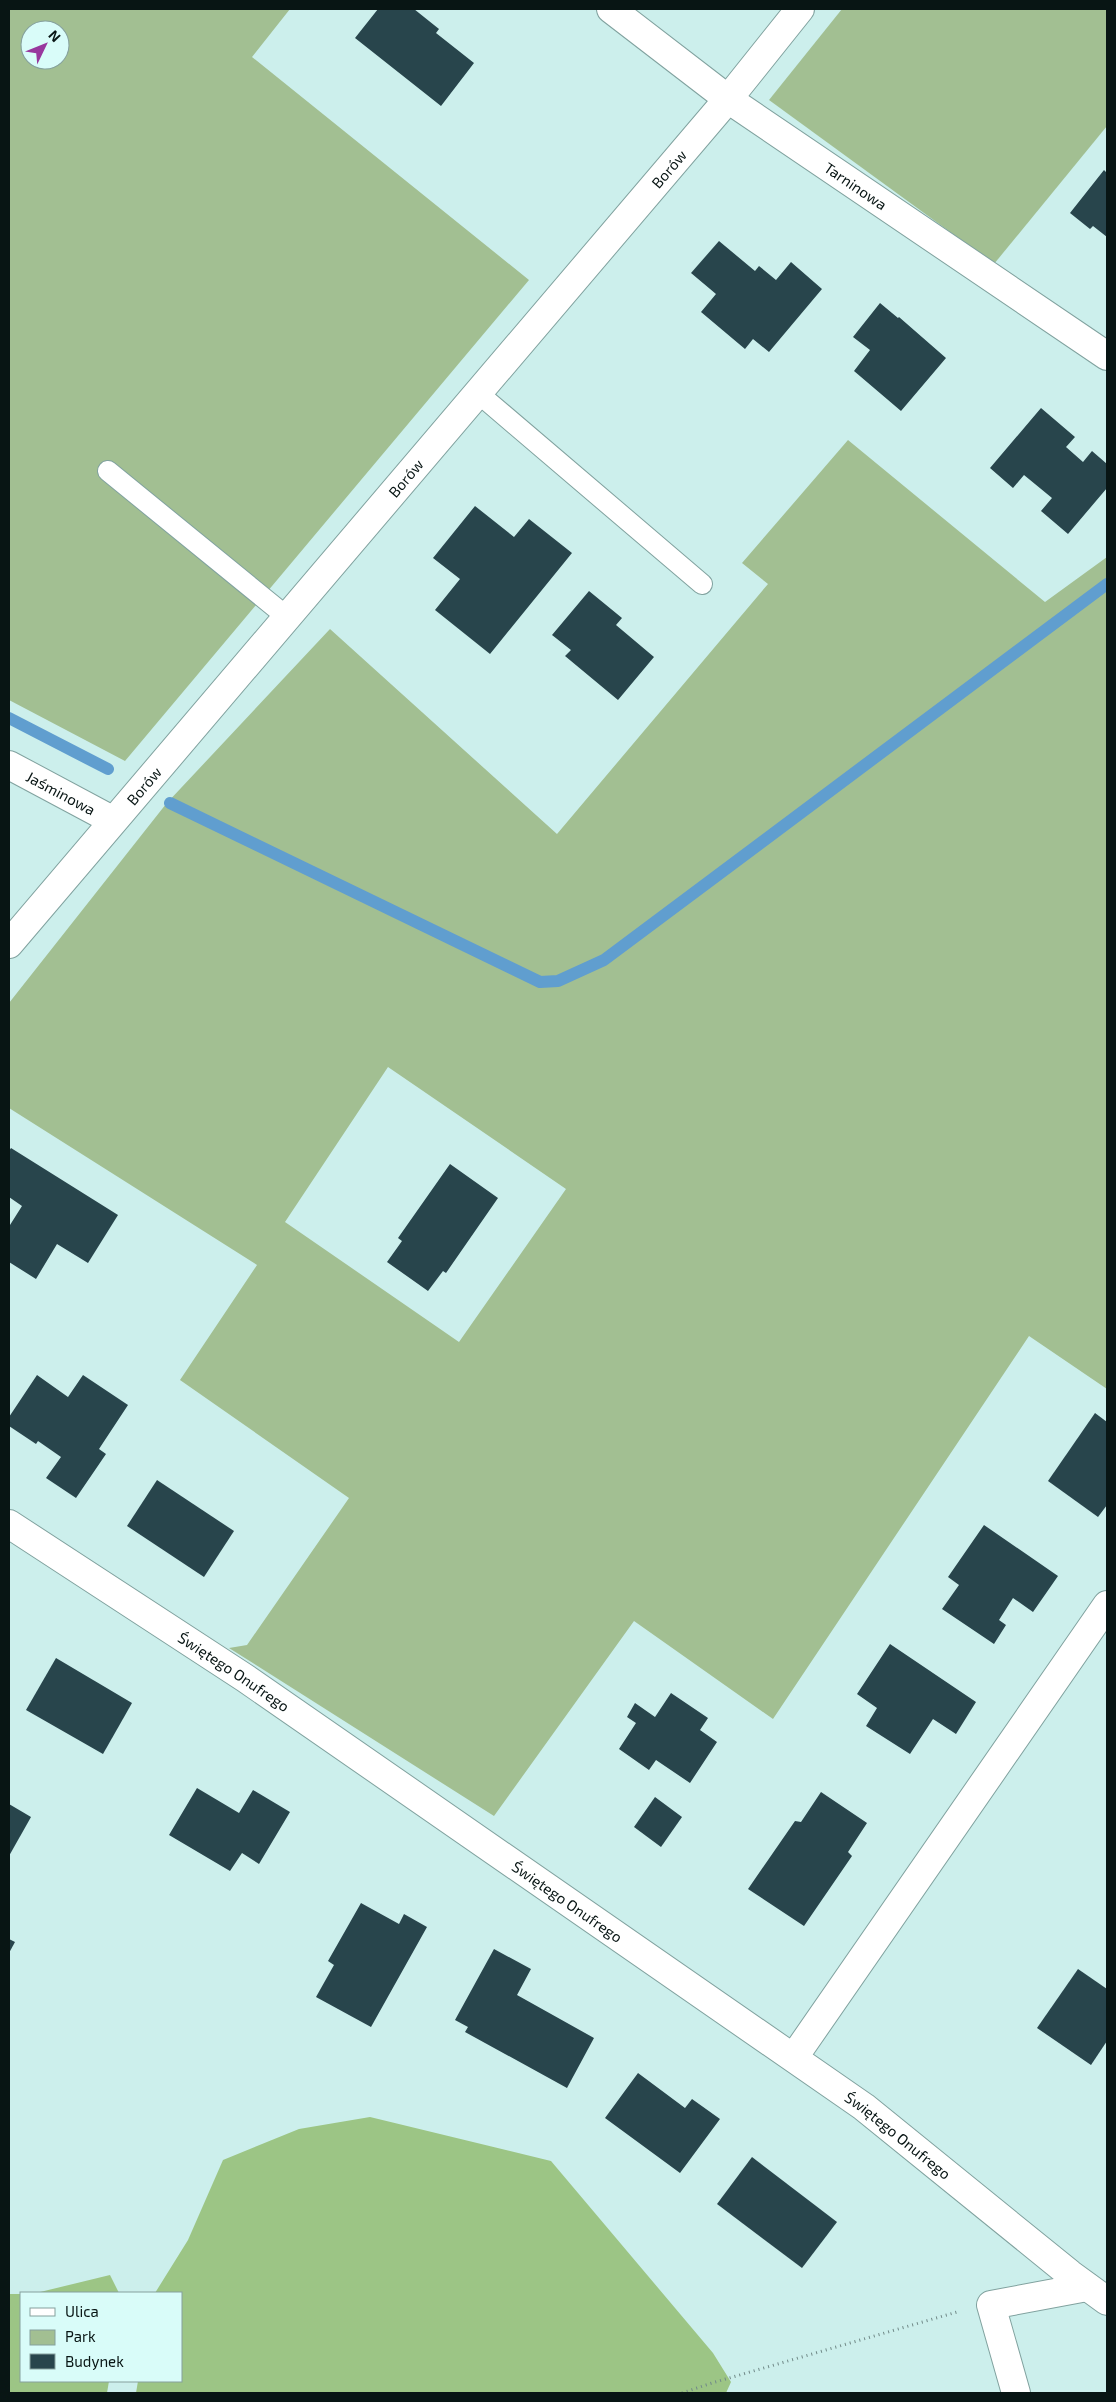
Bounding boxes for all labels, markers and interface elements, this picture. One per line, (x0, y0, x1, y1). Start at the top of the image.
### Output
north arrow (20, 20, 70, 70)
text: N (45, 26, 65, 45)
street label: Borów (647, 146, 690, 191)
street label: Tarninowa (821, 158, 891, 213)
street label: Borów (384, 455, 427, 501)
street label: Borów (123, 763, 165, 808)
street label: Jaśminowa (23, 767, 99, 819)
street label: Świętego Onufrego (175, 1628, 293, 1715)
street label: Świętego Onufrego (509, 1857, 626, 1946)
street label: Świętego Onufrego (842, 2088, 954, 2183)
legend (20, 2292, 182, 2382)
text: Ulica (65, 2302, 99, 2320)
text: Park (65, 2327, 96, 2345)
text: Budynek (65, 2352, 124, 2370)

